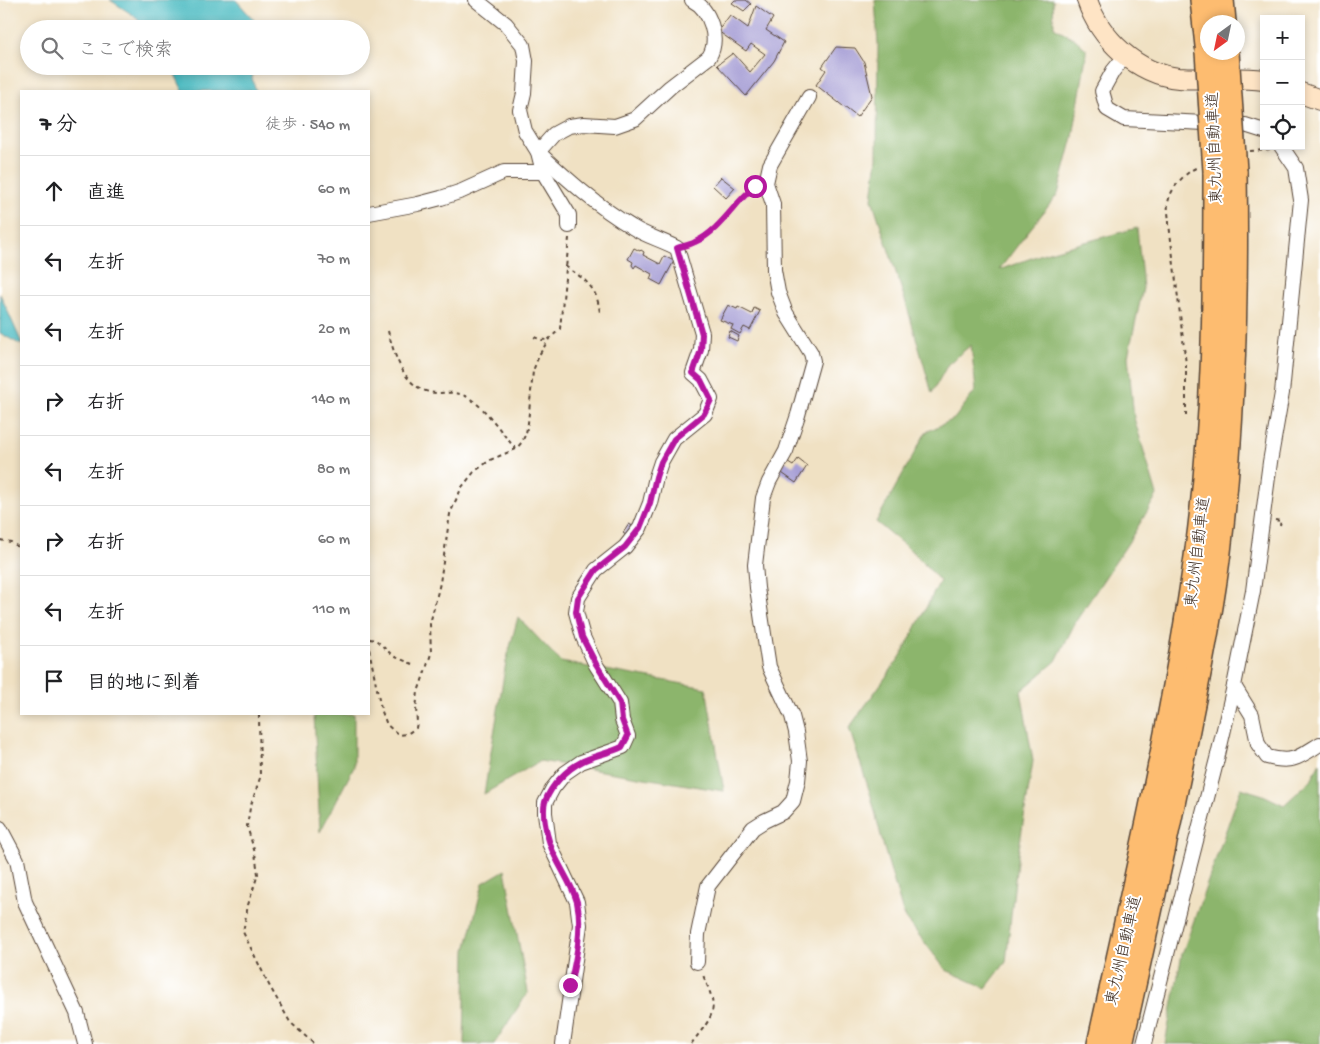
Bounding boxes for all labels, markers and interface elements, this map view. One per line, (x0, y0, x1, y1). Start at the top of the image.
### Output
north arrow (1200, 15, 1245, 60)
map controls (1260, 15, 1305, 150)
button: + (1260, 15, 1305, 60)
search box (20, 20, 370, 75)
icon: search (38, 34, 66, 62)
text: ここで検索 (78, 40, 173, 63)
button: − (1260, 60, 1305, 105)
street label: 東九州自動車道 (1203, 92, 1228, 204)
button: locate (1260, 105, 1305, 150)
text: 7 分 (40, 114, 77, 139)
text: 徒歩 · 540 m (265, 117, 350, 136)
route start (744, 175, 767, 198)
icon: ahead (40, 177, 68, 205)
text: 60 m (318, 181, 350, 200)
text: 直進 (87, 183, 125, 206)
icon: left (40, 247, 68, 275)
text: 70 m (317, 251, 350, 270)
text: 左折 (87, 253, 125, 276)
icon: left (40, 317, 68, 345)
text: 20 m (318, 321, 350, 340)
text: 左折 (87, 323, 125, 346)
icon: right (40, 387, 68, 415)
text: 140 m (312, 391, 350, 410)
text: 右折 (87, 393, 125, 416)
icon: left (40, 457, 68, 485)
text: 80 m (317, 461, 350, 480)
text: 左折 (87, 463, 125, 486)
street label: 東九州自動車道 (1181, 495, 1216, 609)
icon: right (40, 527, 68, 555)
text: 60 m (318, 531, 350, 550)
text: 右折 (87, 533, 125, 556)
icon: left (40, 597, 68, 625)
text: 110 m (313, 601, 350, 620)
text: 左折 (87, 603, 125, 626)
icon: arrive (40, 667, 68, 695)
text: 目的地に到着 (87, 673, 201, 696)
street label: 東九州自動車道 (1102, 894, 1147, 1007)
route end (559, 974, 582, 997)

